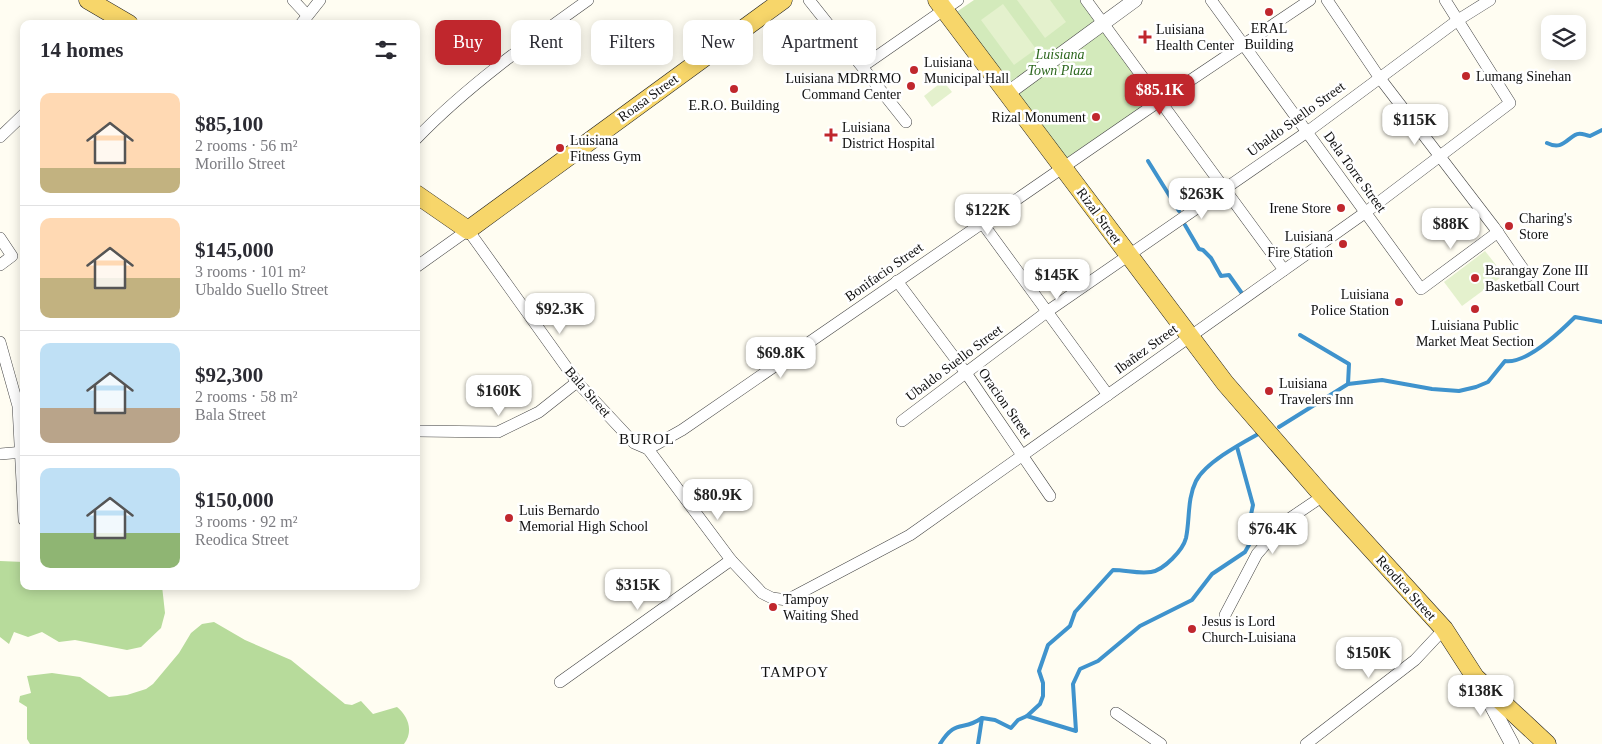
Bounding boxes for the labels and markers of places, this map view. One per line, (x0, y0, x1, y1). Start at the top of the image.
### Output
marker: ERAL Building (1263, 6, 1275, 18)
place label: ERAL Building (1244, 21, 1294, 52)
place label: Luisiana Health Center (1156, 22, 1234, 53)
marker: Luisiana Health Center (1138, 30, 1152, 44)
place label: Luisiana Municipal Hall (924, 55, 1009, 86)
marker: Luisiana Municipal Hall (908, 64, 920, 76)
place label: Lumang Sinehan (1476, 69, 1571, 84)
marker: Lumang Sinehan (1460, 70, 1472, 82)
place label: Luisiana MDRRMO Command Center (786, 71, 901, 102)
pin: $85.1K (1119, 74, 1201, 116)
marker: Luisiana MDRRMO Command Center (905, 80, 917, 92)
marker: E.R.O. Building (728, 83, 740, 95)
place label: E.R.O. Building (688, 98, 780, 113)
pin: $115K (1380, 104, 1450, 146)
place label: Rizal Monument (992, 110, 1086, 125)
marker: Rizal Monument (1090, 111, 1102, 123)
place label: Luisiana District Hospital (842, 120, 935, 151)
marker: Luisiana District Hospital (824, 128, 838, 142)
place label: Luisiana Fitness Gym (570, 133, 641, 164)
marker: Luisiana Fitness Gym (554, 142, 566, 154)
pin: $263K (1167, 178, 1237, 220)
pin: $122K (953, 194, 1023, 236)
place label: Irene Store (1269, 201, 1331, 216)
marker: Irene Store (1335, 202, 1347, 214)
pin: $88K (1421, 208, 1481, 250)
place label: Charing's Store (1519, 211, 1572, 242)
marker: Charing's Store (1503, 220, 1515, 232)
place label: Luisiana Fire Station (1267, 229, 1334, 260)
marker: Luisiana Fire Station (1337, 238, 1349, 250)
pin: $145K (1022, 258, 1092, 301)
place label: Barangay Zone III Basketball Court (1485, 263, 1589, 294)
marker: Barangay Zone III Basketball Court (1469, 272, 1481, 284)
place label: Luisiana Police Station (1311, 287, 1390, 318)
pin: $92.3K (519, 292, 601, 335)
marker: Luisiana Police Station (1393, 296, 1405, 308)
marker: Luisiana Public Market Meat Section (1469, 303, 1481, 315)
place label: Luisiana Public Market Meat Section (1416, 318, 1534, 349)
pin: $69.8K (740, 336, 822, 379)
pin: $160K (464, 374, 534, 417)
place label: Luisiana Travelers Inn (1279, 376, 1354, 407)
marker: Luisiana Travelers Inn (1263, 385, 1275, 397)
pin: $80.9K (677, 478, 759, 521)
place label: Luis Bernardo Memorial High School (519, 503, 648, 534)
marker: Luis Bernardo Memorial High School (503, 512, 515, 524)
pin: $76.4K (1232, 512, 1314, 555)
pin: $315K (603, 568, 673, 611)
place label: Tampoy Waiting Shed (783, 592, 858, 623)
marker: Tampoy Waiting Shed (767, 601, 779, 613)
place label: Jesus is Lord Church-Luisiana (1202, 614, 1297, 645)
marker: Jesus is Lord Church-Luisiana (1186, 623, 1198, 635)
pin: $150K (1334, 636, 1404, 679)
pin: $138K (1446, 674, 1516, 717)

